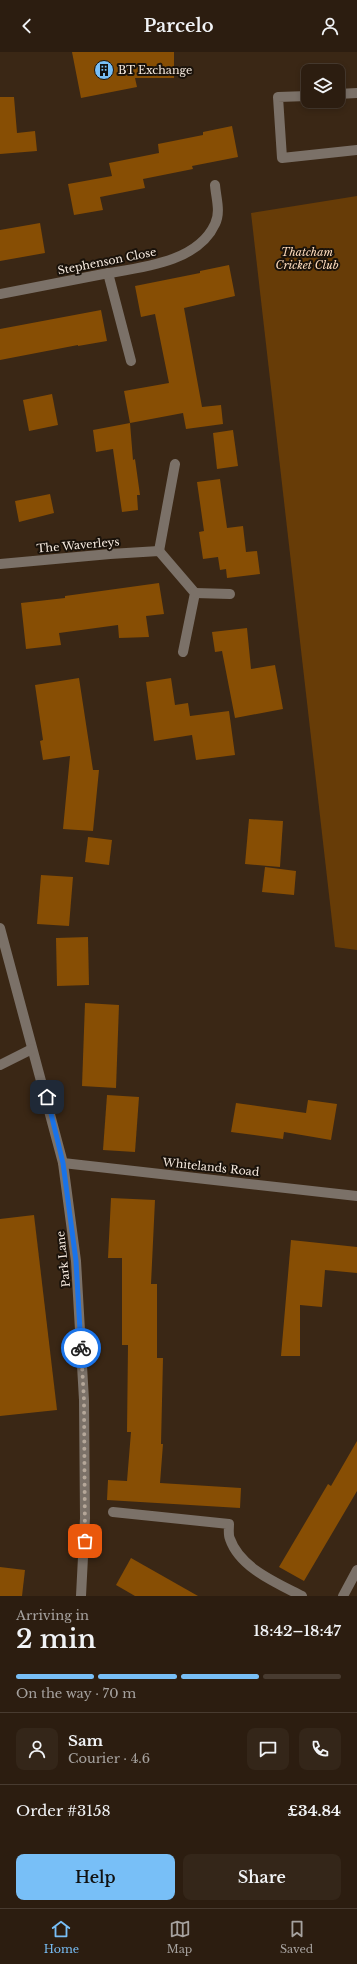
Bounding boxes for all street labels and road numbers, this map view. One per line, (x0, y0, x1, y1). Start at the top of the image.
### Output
street label: Stephenson Close (56, 245, 158, 277)
street label: The Waverleys (36, 534, 120, 556)
street label: Whitelands Road (161, 1155, 261, 1179)
street label: Park Lane (53, 1230, 73, 1288)

